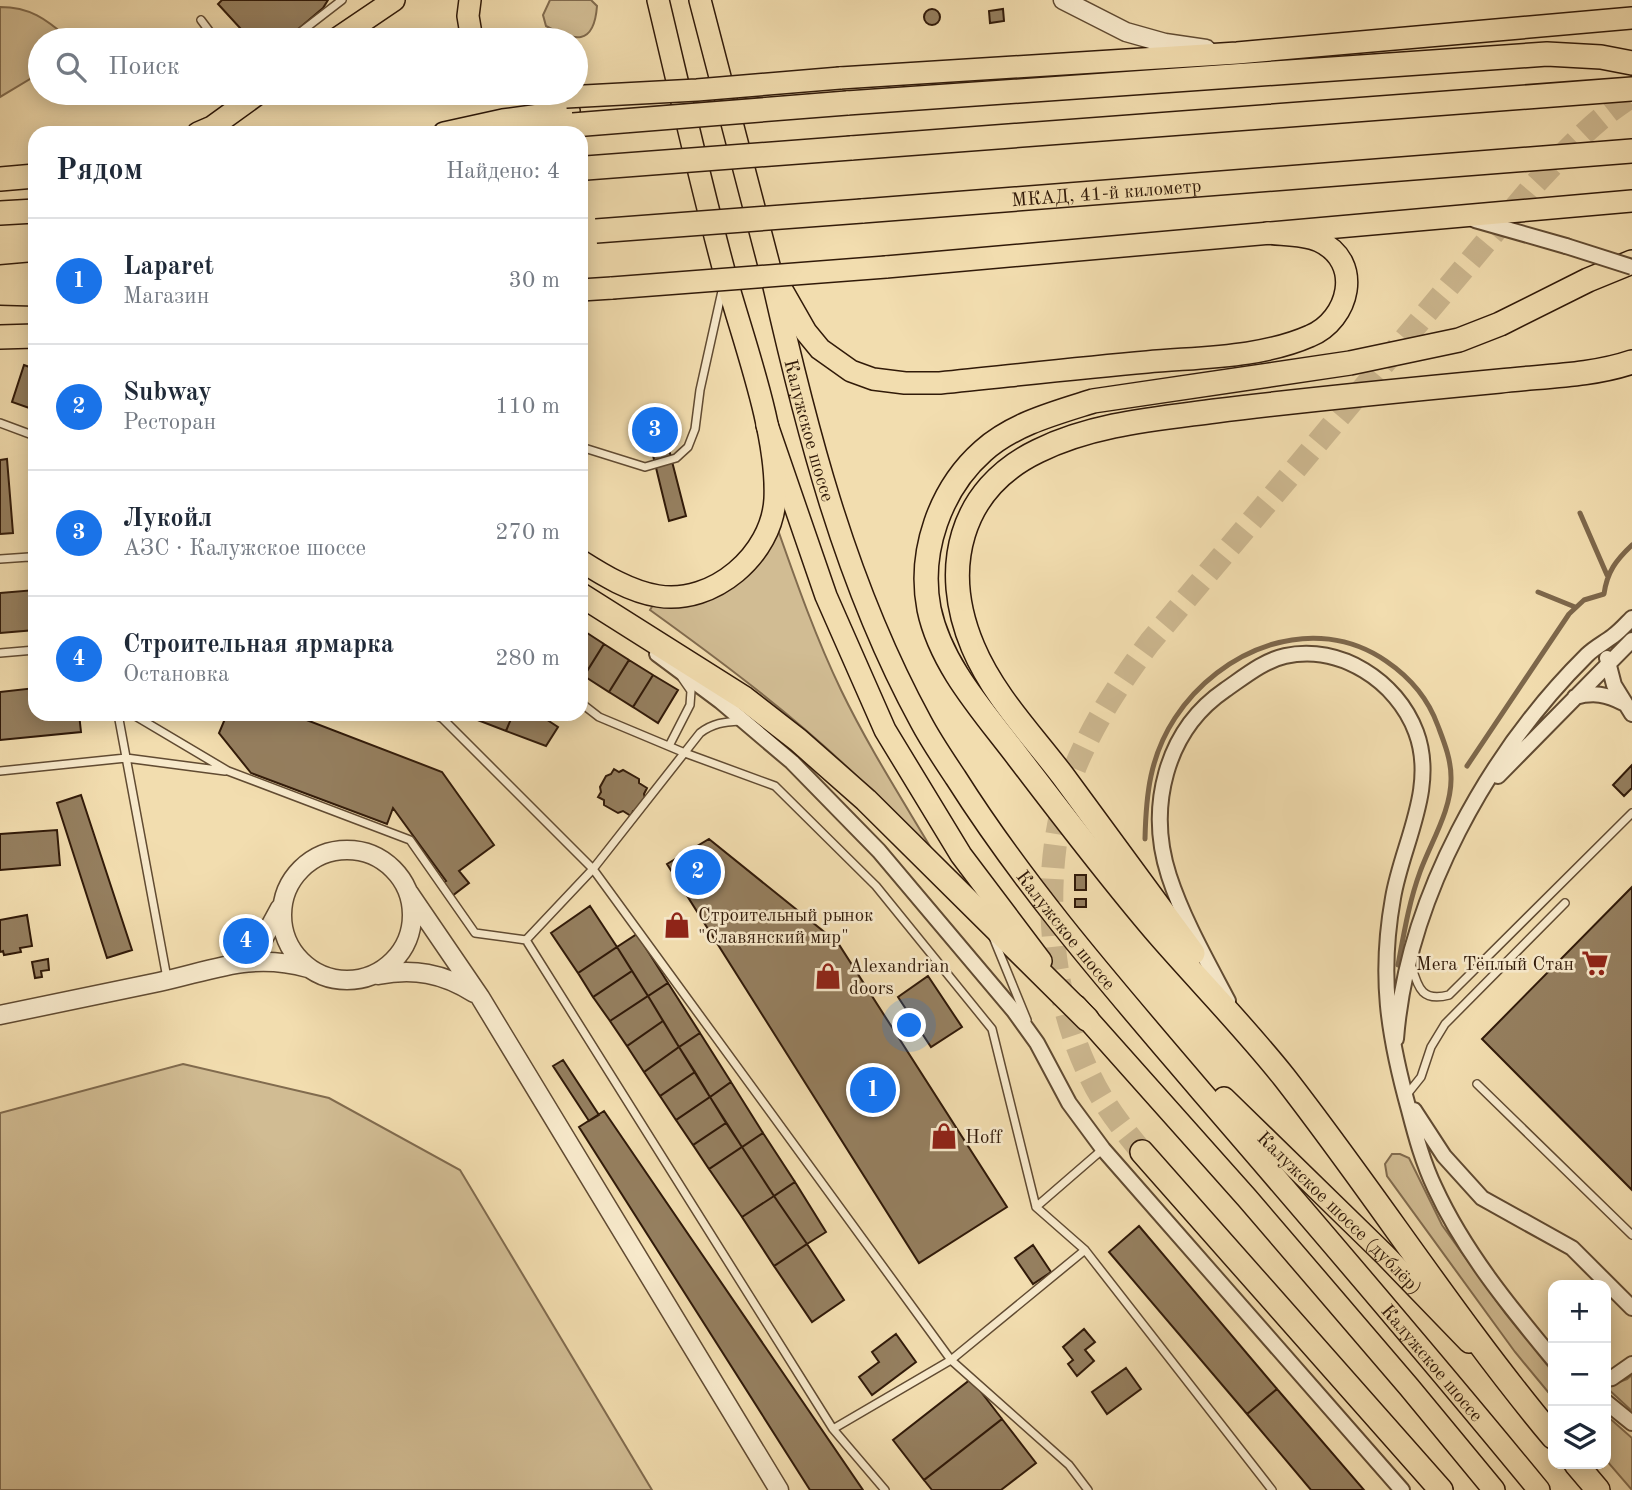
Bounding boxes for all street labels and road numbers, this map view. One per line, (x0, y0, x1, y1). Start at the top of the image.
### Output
street label: МКАД, 41-й километр (1011, 178, 1202, 211)
street label: Калужское шоссе (779, 358, 836, 504)
street label: Калужское шоссе (1012, 868, 1118, 994)
street label: Калужское шоссе (дублёр) (1253, 1129, 1425, 1299)
street label: Калужское шоссе (1376, 1302, 1485, 1426)

